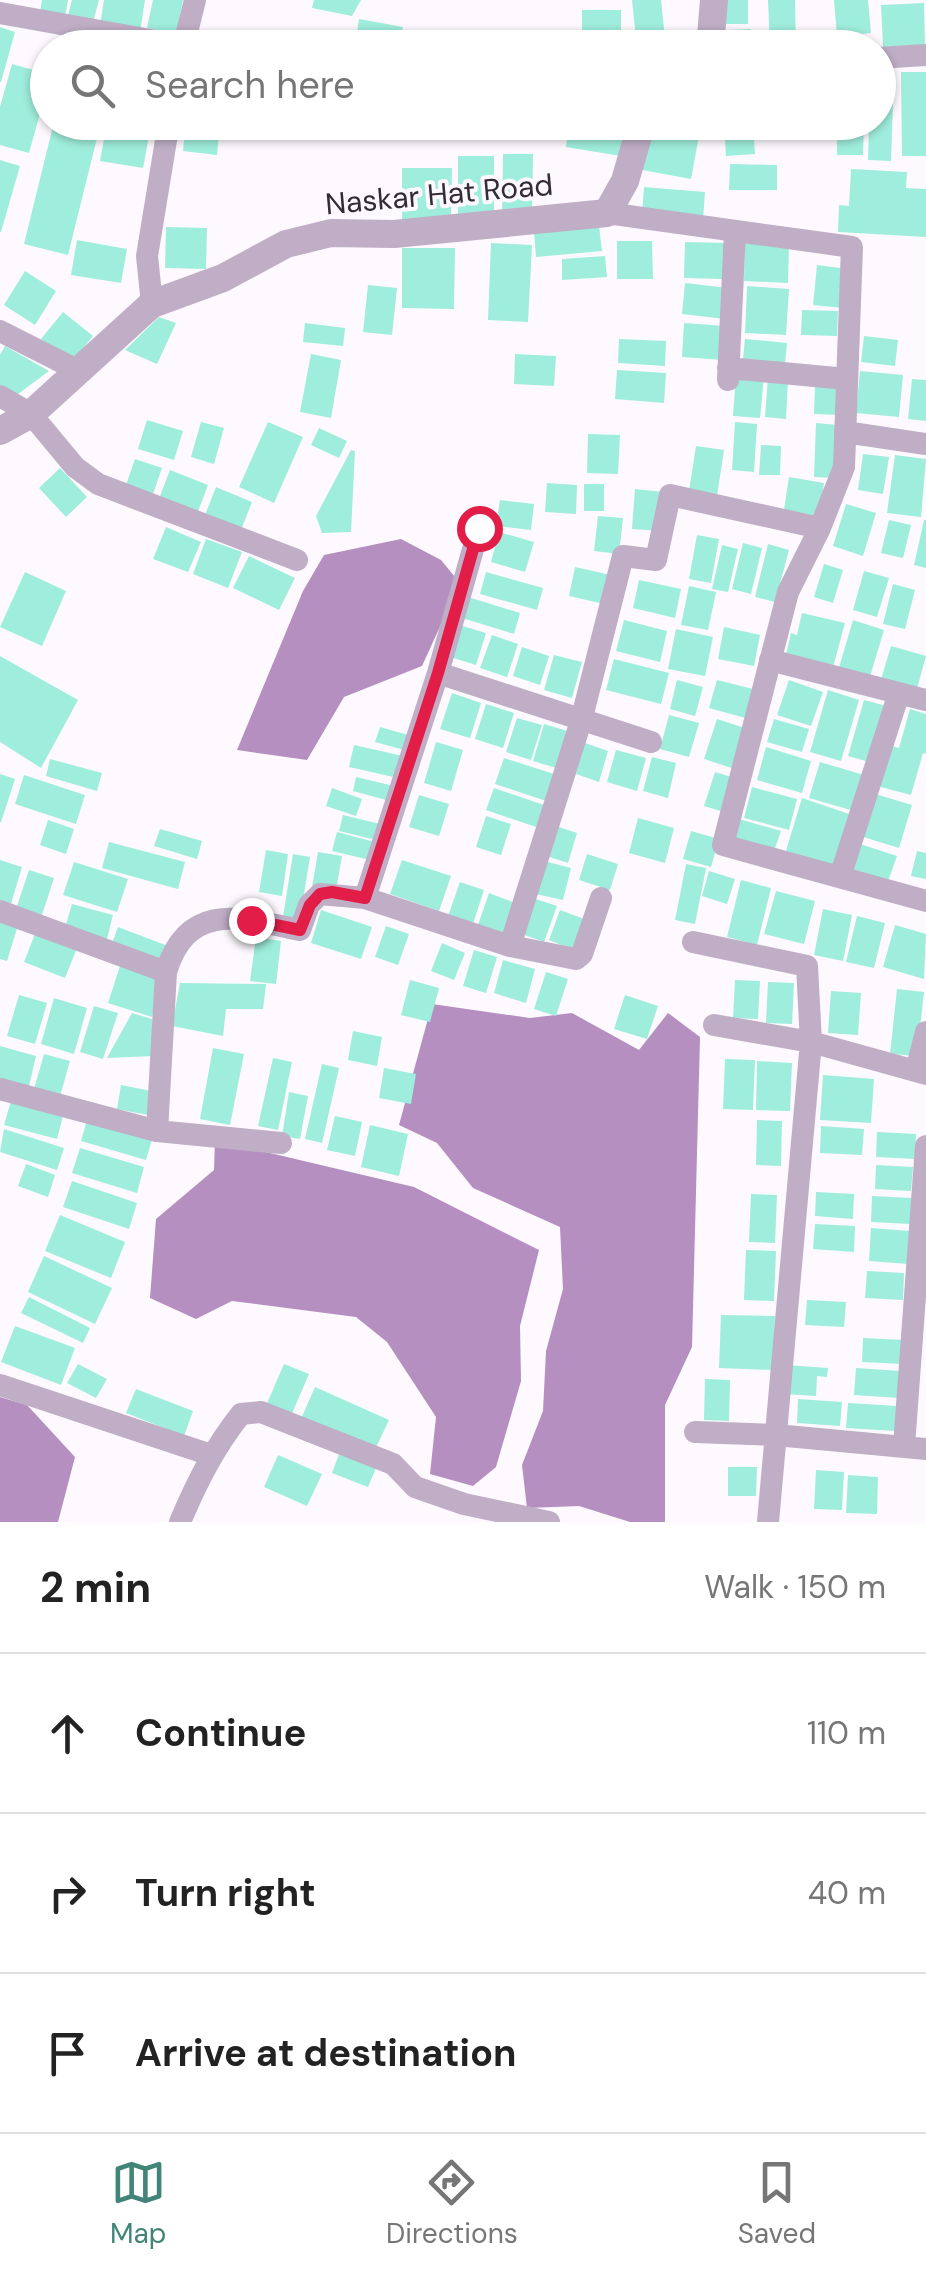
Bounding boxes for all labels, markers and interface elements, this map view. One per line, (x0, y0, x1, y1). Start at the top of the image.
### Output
search box (30, 30, 896, 140)
icon: search (65, 58, 120, 113)
text: Search here (145, 60, 355, 110)
street label: Naskar Hat Road (324, 165, 554, 223)
route start (457, 506, 503, 552)
route end (229, 898, 275, 944)
text: 2 min (40, 1560, 151, 1615)
text: Walk · 150 m (704, 1566, 886, 1608)
icon: ahead (40, 1706, 95, 1761)
text: Continue (135, 1708, 306, 1758)
text: 110 m (807, 1712, 886, 1754)
icon: right (40, 1866, 95, 1921)
text: Turn right (135, 1868, 316, 1918)
text: 40 m (808, 1872, 886, 1914)
icon: arrive (40, 2026, 95, 2081)
text: Arrive at destination (135, 2028, 517, 2078)
tab: Map (110, 2155, 166, 2252)
tab: Directions (386, 2155, 518, 2252)
tab: Saved (738, 2155, 816, 2252)

